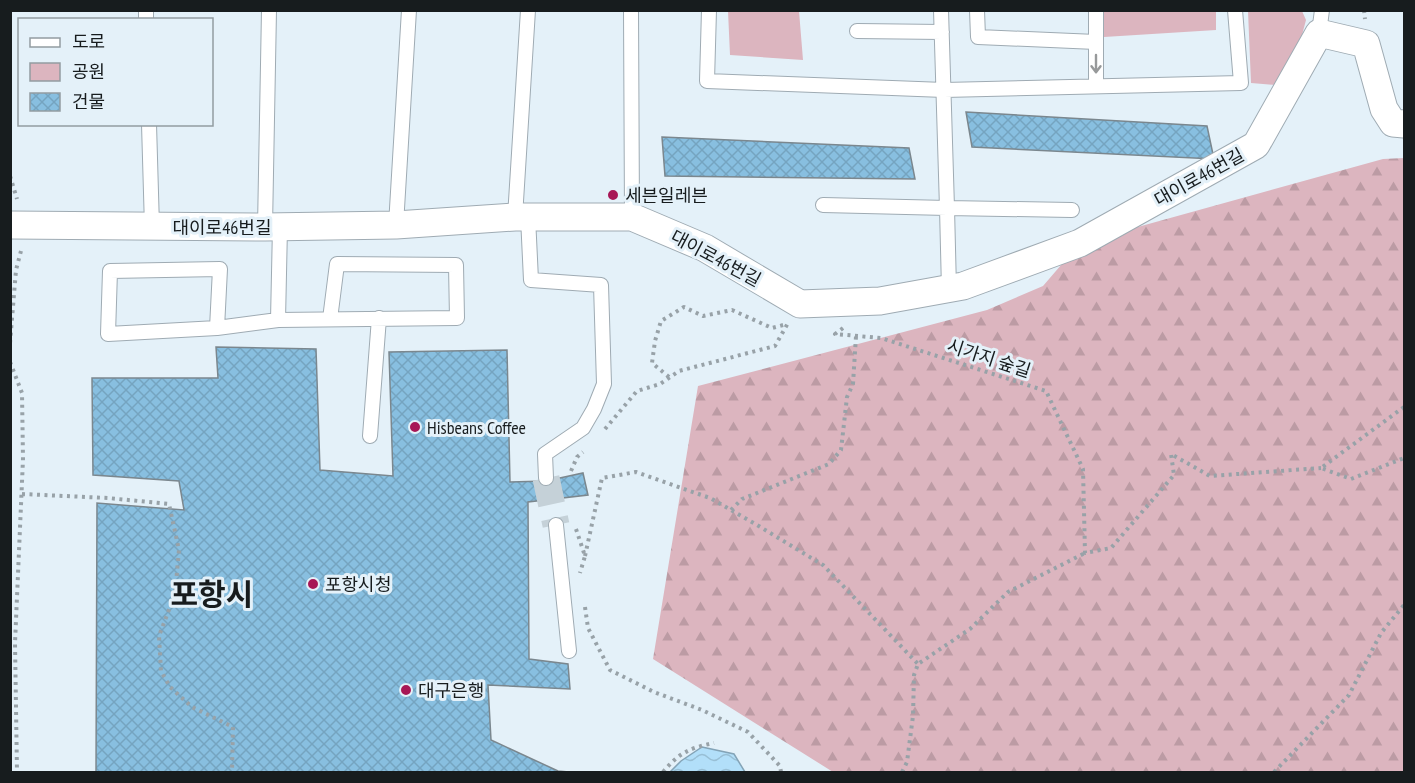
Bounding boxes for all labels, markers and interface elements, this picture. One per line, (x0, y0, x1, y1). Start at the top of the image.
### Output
legend (18, 18, 213, 126)
text: 도로 (72, 30, 105, 53)
one-way arrow (1090, 54, 1102, 74)
text: 공원 (72, 60, 105, 83)
text: 건물 (72, 90, 105, 113)
street label: 대이로46번길 (1150, 143, 1248, 211)
place label: 세븐일레븐 (625, 184, 708, 207)
marker: 세븐일레븐 (606, 188, 620, 202)
street label: 대이로46번길 (173, 216, 272, 239)
street label: 대이로46번길 (667, 225, 765, 291)
street label: 시가지 숲길 (944, 334, 1034, 382)
place label: Hisbeans Coffee (427, 416, 526, 439)
marker: Hisbeans Coffee (408, 420, 422, 434)
place label: 포항시청 (325, 573, 391, 596)
district label: 포항시 (171, 574, 253, 613)
marker: 포항시청 (306, 577, 320, 591)
place label: 대구은행 (418, 679, 484, 702)
marker: 대구은행 (399, 683, 413, 697)

